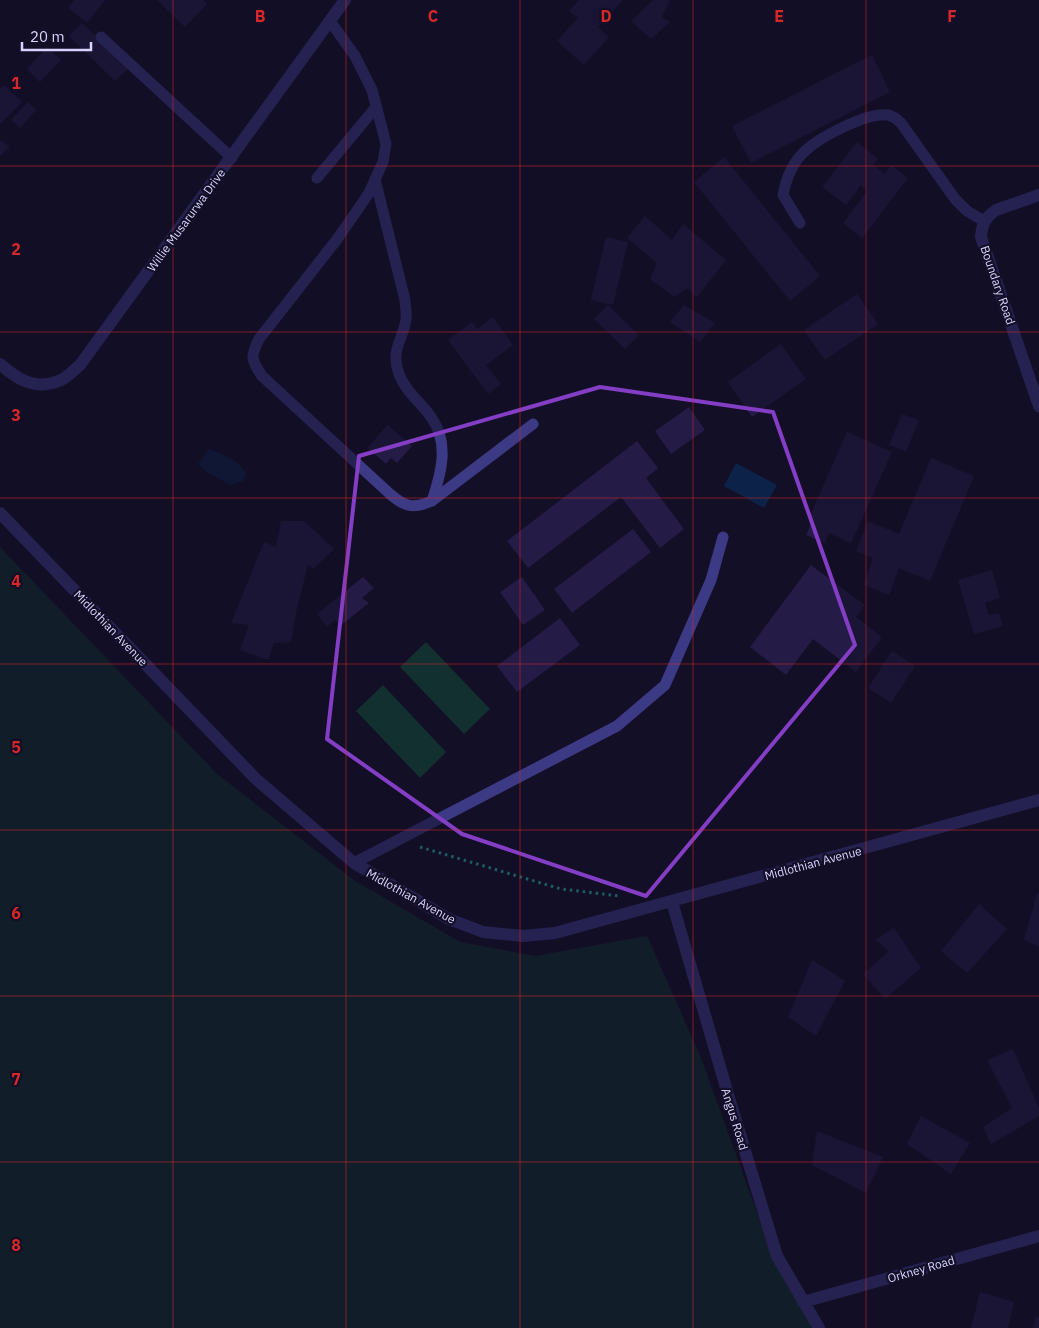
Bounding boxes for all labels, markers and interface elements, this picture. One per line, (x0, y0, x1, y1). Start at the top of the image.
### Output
text: B (255, 6, 266, 26)
text: C (428, 6, 438, 26)
text: D (600, 6, 612, 26)
text: E (774, 6, 784, 26)
text: F (947, 6, 957, 26)
scale bar (22, 20, 91, 52)
text: 20 m (30, 27, 65, 46)
text: 1 (11, 73, 21, 93)
street label: Willie Musarurwa Drive (144, 165, 229, 274)
text: 2 (11, 239, 21, 259)
street label: Boundary Road (977, 244, 1019, 326)
text: 3 (11, 405, 21, 425)
text: 4 (11, 571, 21, 591)
street label: Midlothian Avenue (71, 587, 151, 669)
text: 5 (11, 737, 21, 757)
street label: Midlothian Avenue (763, 843, 864, 883)
street label: Midlothian Avenue (364, 865, 459, 927)
text: 6 (11, 903, 21, 923)
text: 7 (11, 1069, 21, 1089)
street label: Angus Road (718, 1086, 752, 1152)
text: 8 (11, 1235, 21, 1255)
street label: Orkney Road (886, 1252, 956, 1286)

